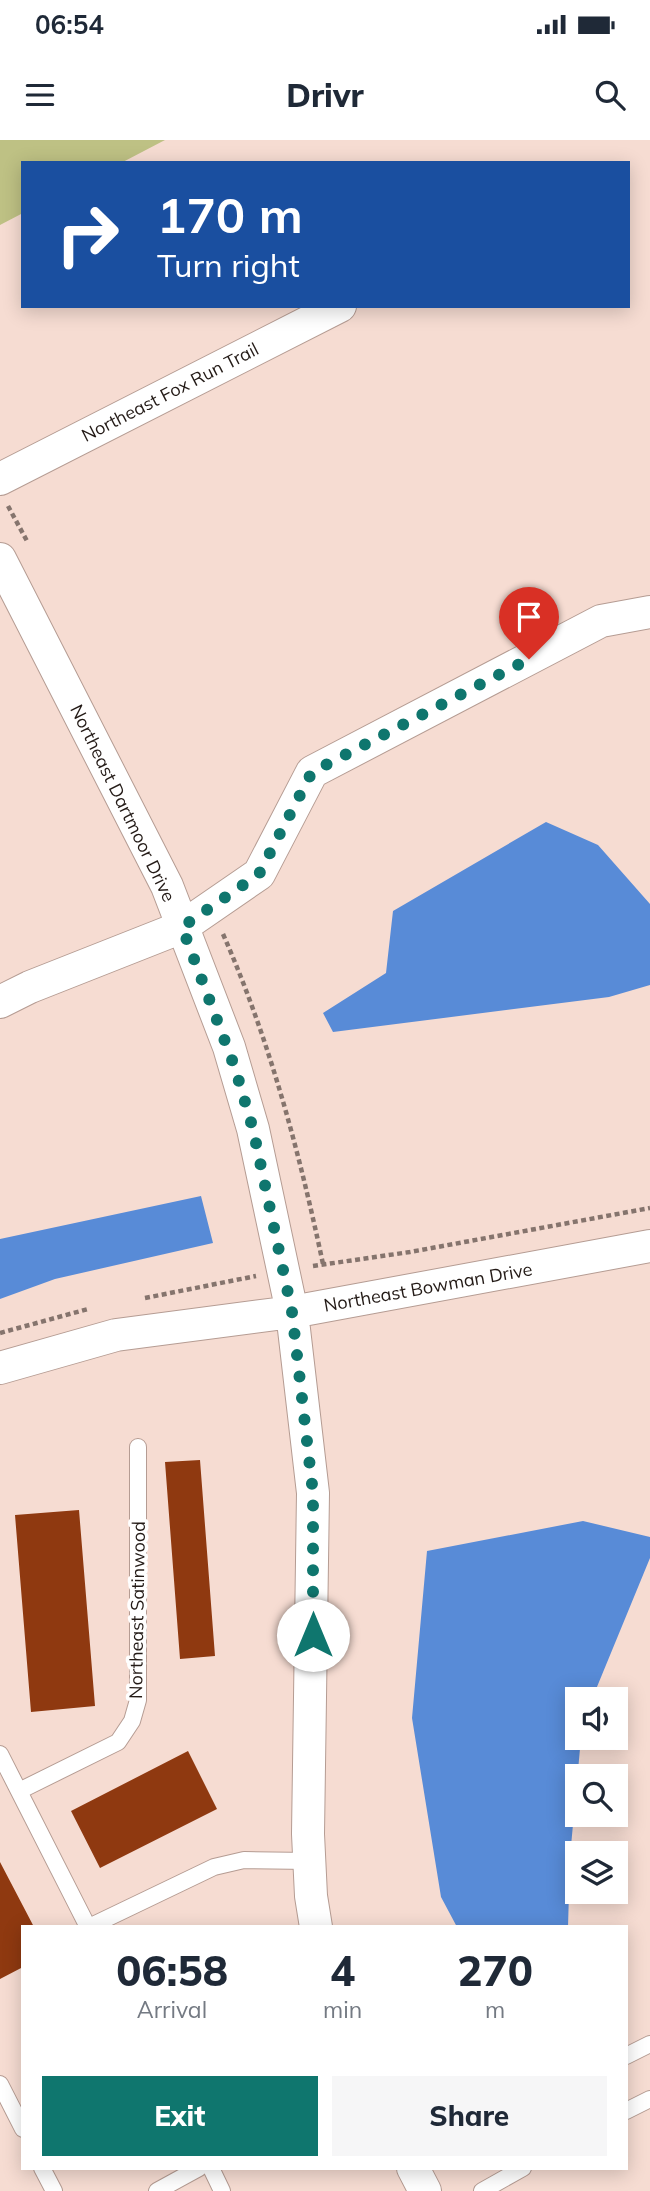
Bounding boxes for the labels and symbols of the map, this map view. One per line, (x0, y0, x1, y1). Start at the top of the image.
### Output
street label: Northeast Fox Run Trail (78, 337, 262, 447)
pin (499, 587, 559, 659)
street label: Northeast Dartmoor Drive (65, 701, 181, 905)
street label: Northeast Bowman Drive (322, 1257, 534, 1317)
street label: Northeast Satinwood (124, 1521, 150, 1699)
position arrow (276, 1598, 350, 1672)

